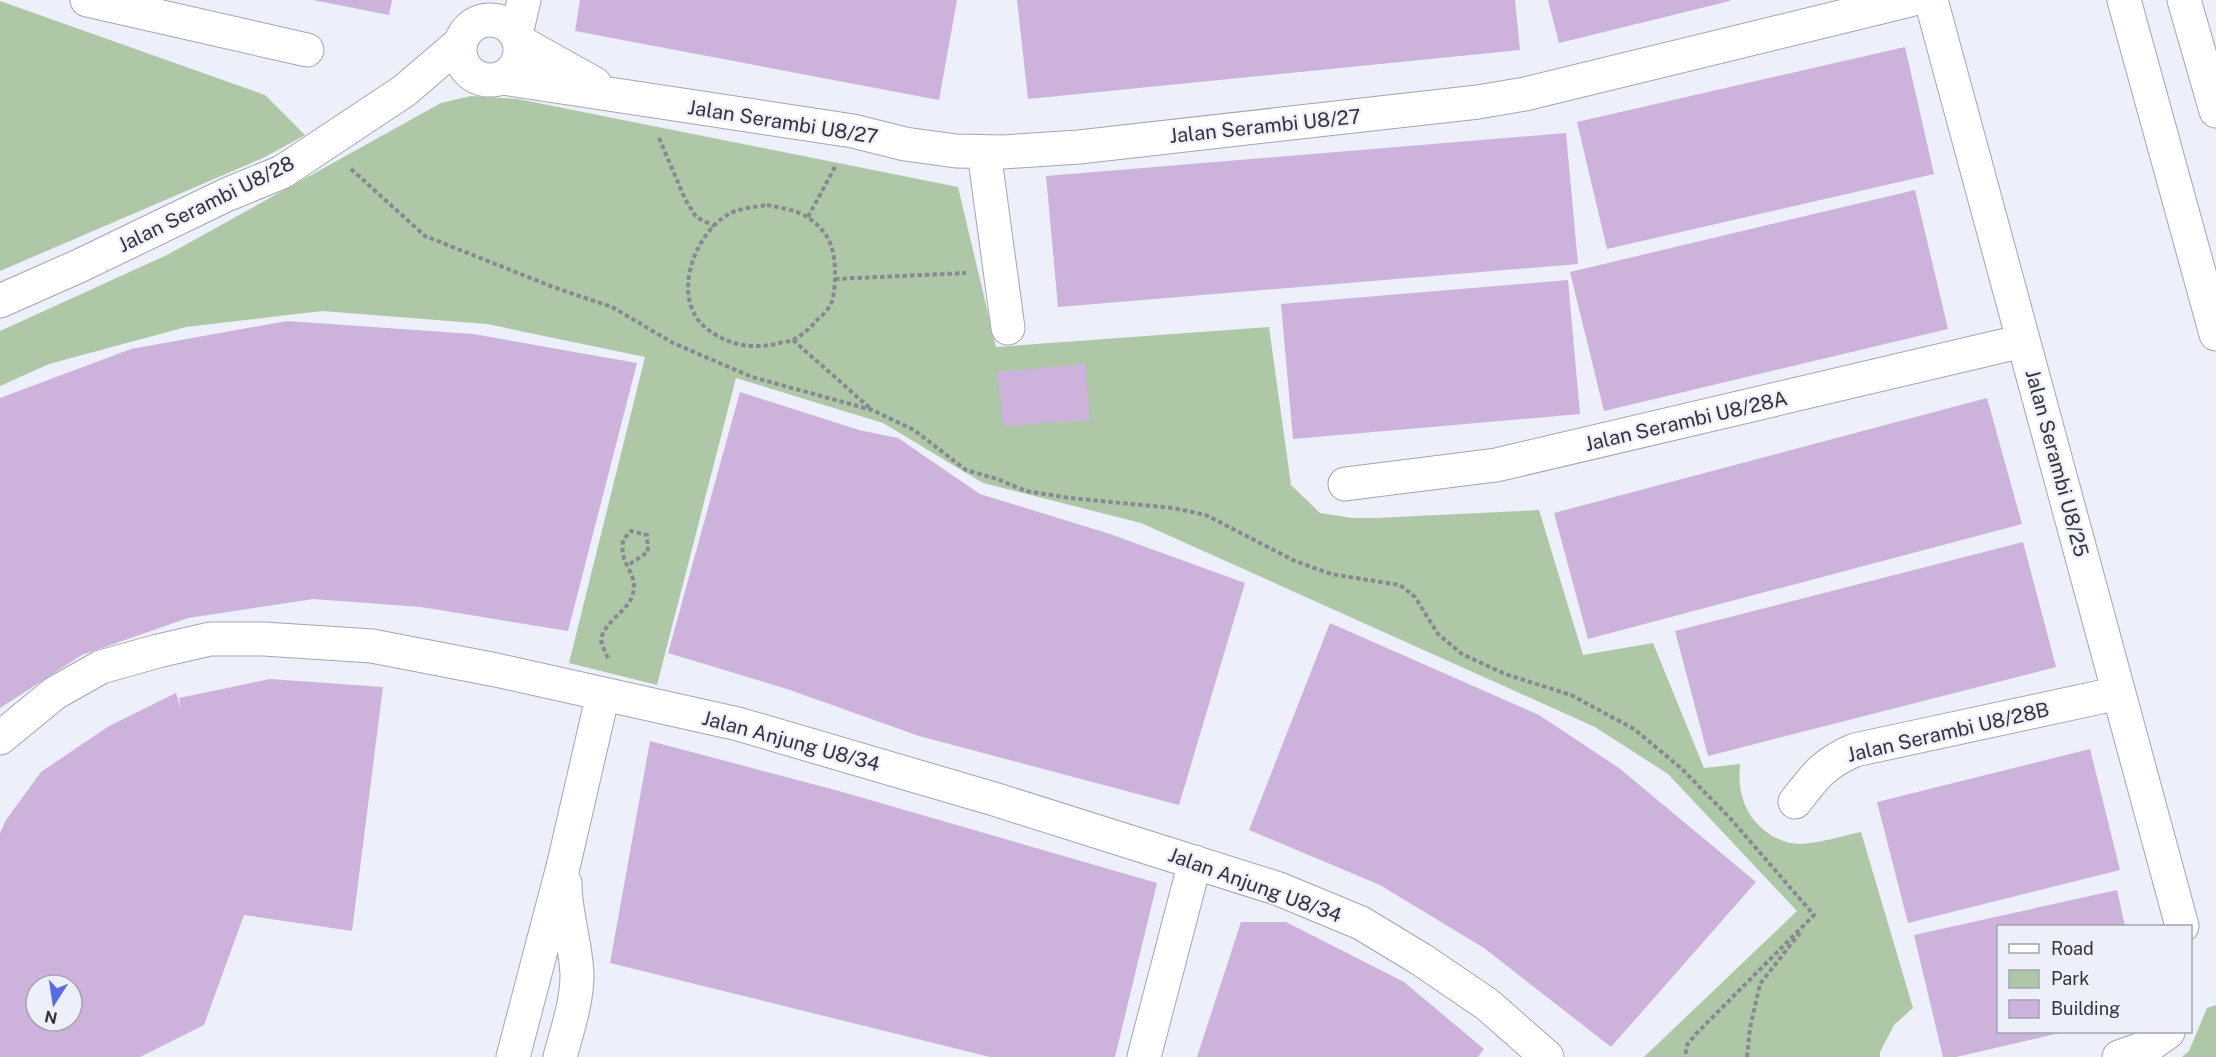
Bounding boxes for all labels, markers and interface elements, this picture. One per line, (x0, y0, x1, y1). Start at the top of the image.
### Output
street label: Jalan Serambi U8/27 (686, 95, 880, 149)
street label: Jalan Serambi U8/27 (1168, 104, 1362, 148)
street label: Jalan Serambi U8/28 (114, 151, 298, 257)
street label: Jalan Serambi U8/25 (2020, 367, 2094, 559)
street label: Jalan Serambi U8/28A (1582, 386, 1790, 456)
street label: Jalan Serambi U8/28B (1845, 697, 2051, 767)
street label: Jalan Anjung U8/34 (700, 706, 882, 776)
street label: Jalan Anjung U8/34 (1165, 842, 1345, 928)
legend (1997, 925, 2192, 1033)
text: Road (2051, 938, 2094, 959)
text: Park (2051, 968, 2089, 989)
north arrow (24, 973, 84, 1033)
text: Building (2051, 998, 2120, 1019)
text: N (43, 1007, 59, 1028)

